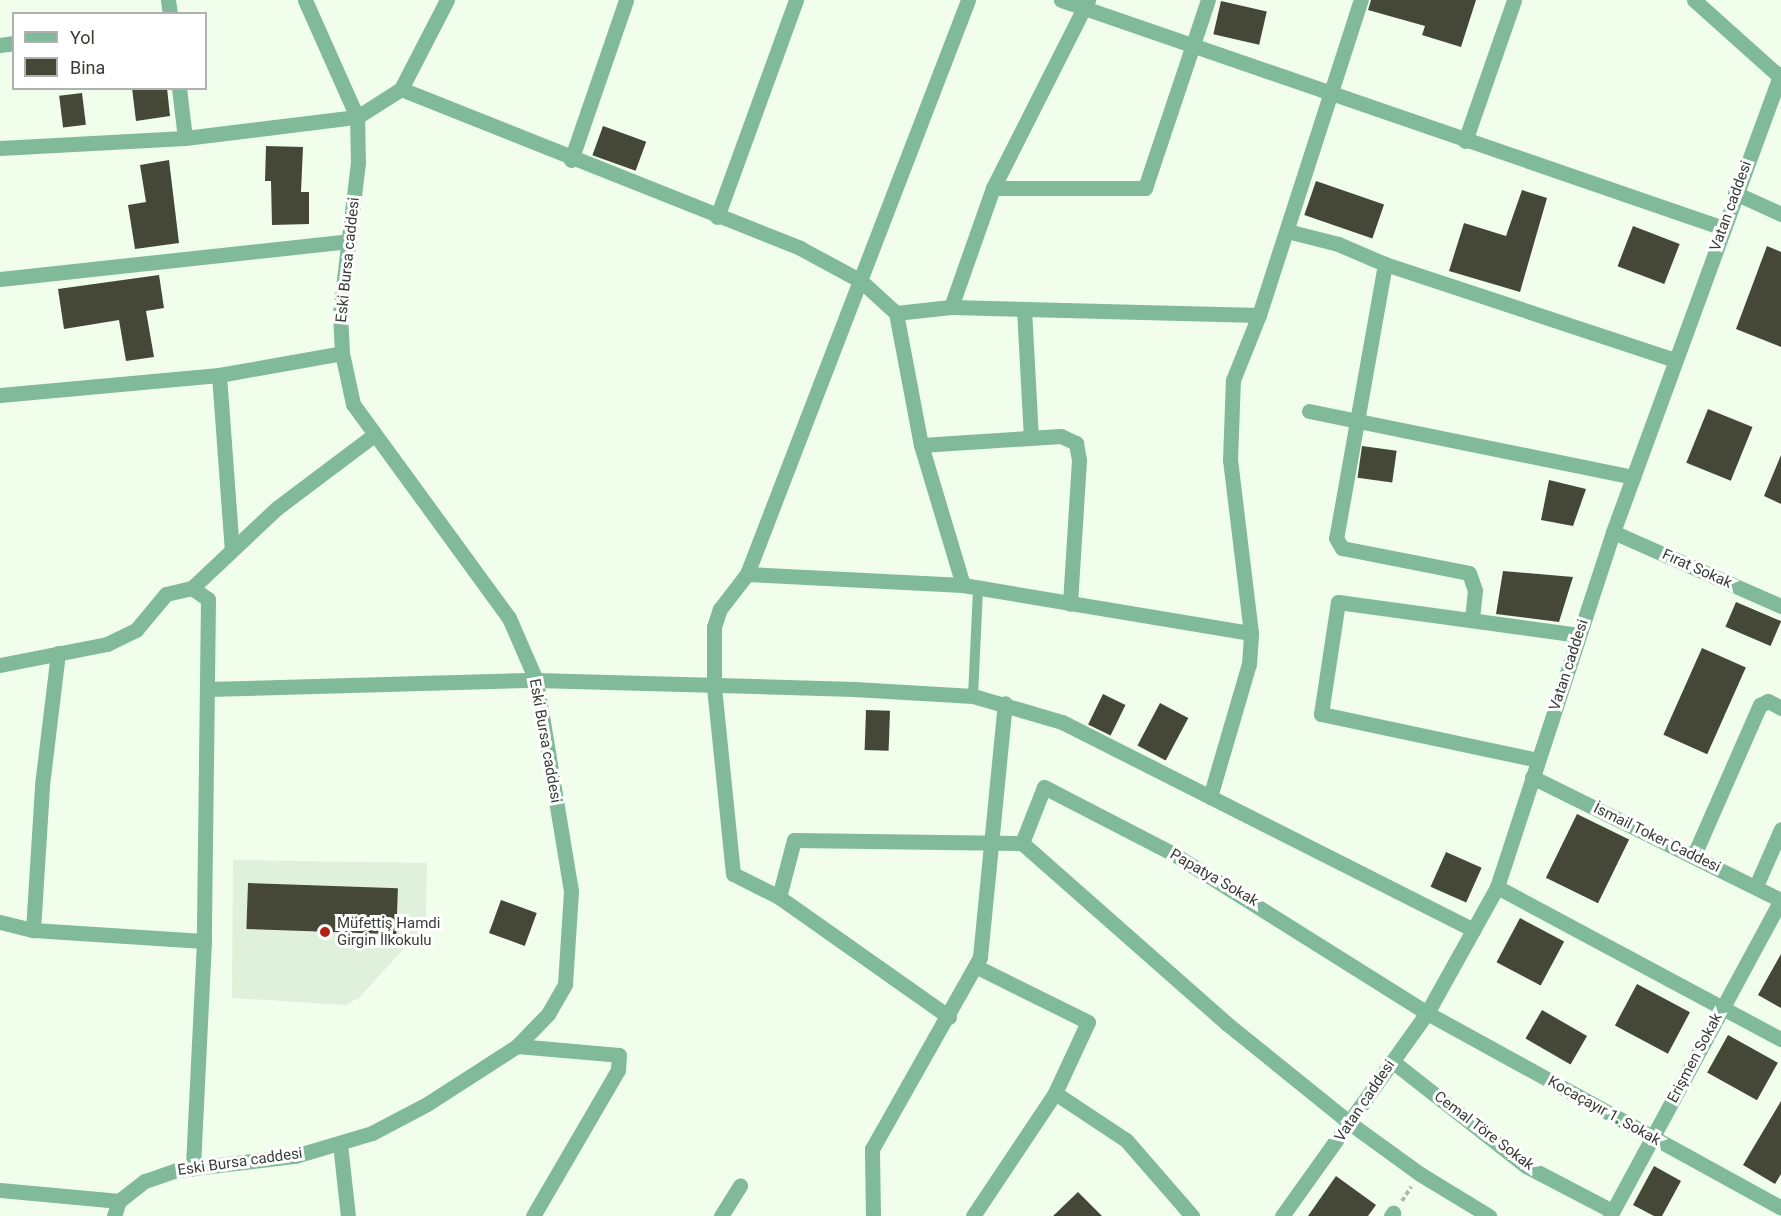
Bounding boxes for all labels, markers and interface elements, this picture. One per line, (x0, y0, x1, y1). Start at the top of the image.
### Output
legend (12, 12, 207, 90)
text: Yol (70, 27, 95, 48)
text: Bina (70, 57, 105, 78)
street label: Vatan caddesi (1706, 158, 1756, 254)
street label: Eski Bursa caddesi (332, 196, 364, 324)
street label: Fırat Sokak (1659, 546, 1735, 592)
street label: Vatan caddesi (1546, 617, 1592, 713)
street label: Eski Bursa caddesi (525, 677, 565, 805)
street label: İsmail Toker Caddesi (1590, 799, 1724, 877)
street label: Papatya Sokak (1167, 846, 1261, 910)
place label: Müfettiş Hamdi Girgin İlkokulu (337, 914, 440, 949)
marker: Müfettiş Hamdi Girgin İlkokulu (318, 925, 332, 939)
street label: Erişmen Sokak (1664, 1010, 1726, 1106)
street label: Vatan caddesi (1331, 1057, 1399, 1145)
street label: Kocaçayır 1. Sokak (1544, 1073, 1664, 1149)
street label: Cemal Töre Sokak (1430, 1088, 1538, 1174)
street label: Eski Bursa caddesi (176, 1144, 304, 1180)

